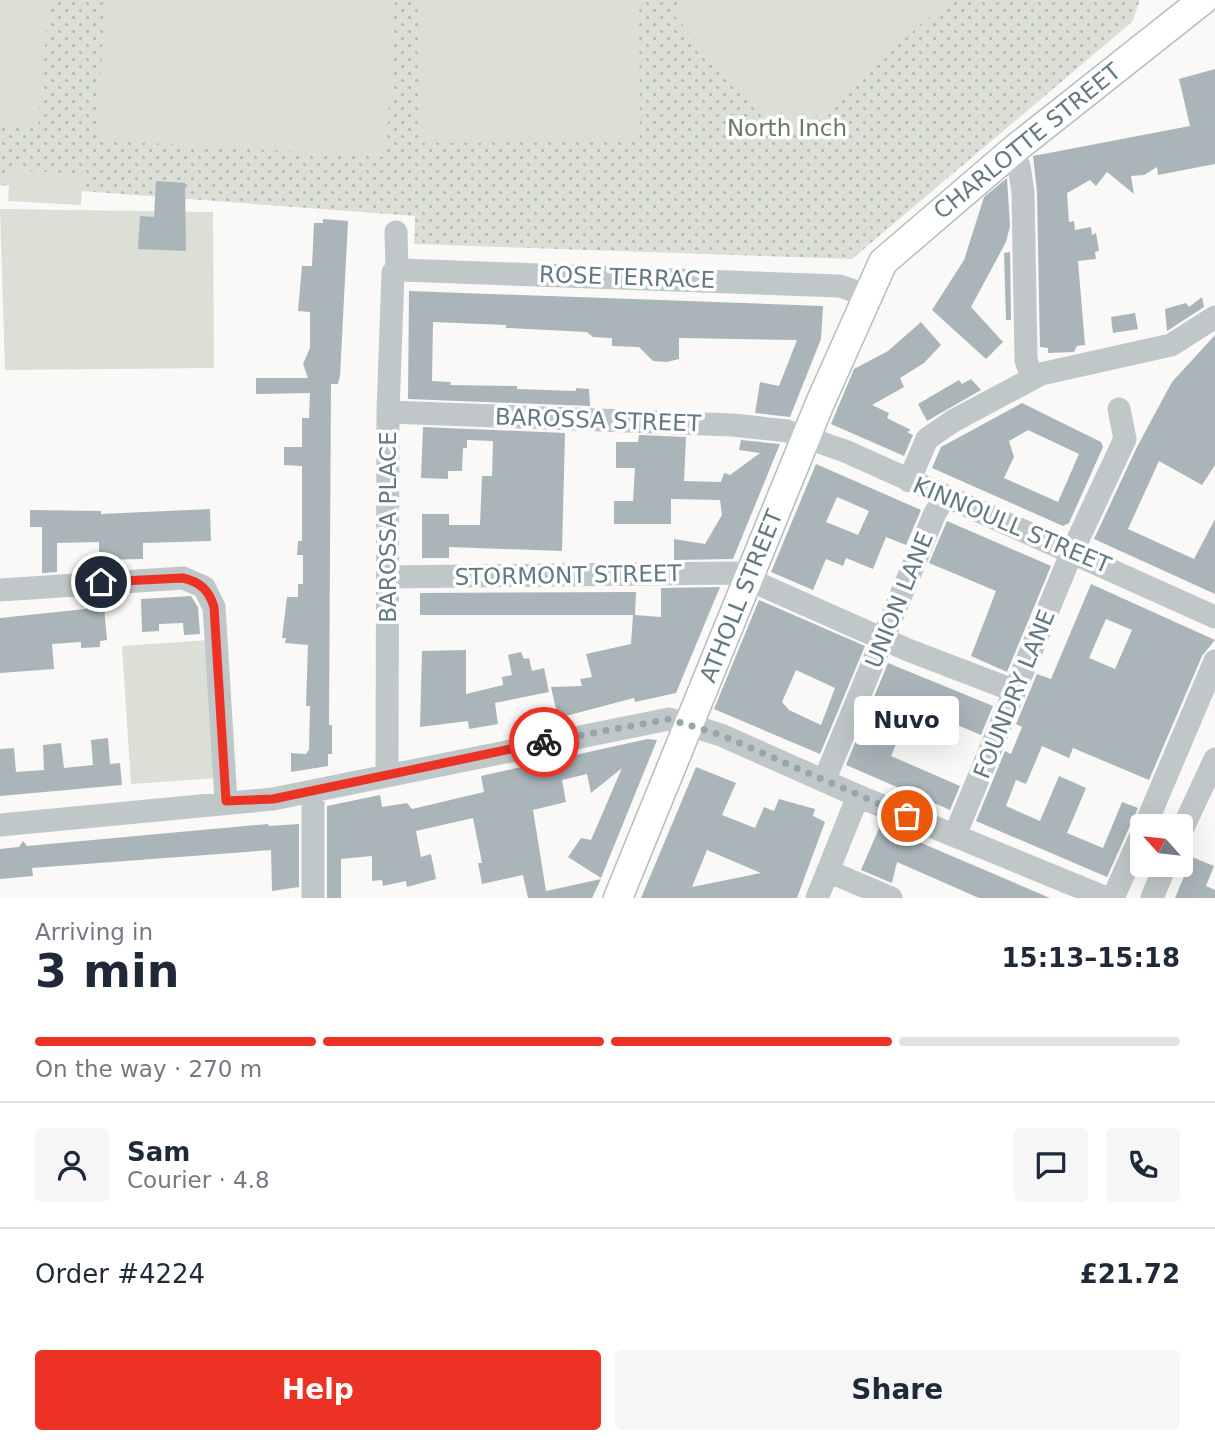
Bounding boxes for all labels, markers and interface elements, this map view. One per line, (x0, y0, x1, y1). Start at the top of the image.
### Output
street label: CHARLOTTE STREET (928, 57, 1126, 224)
park label: North Inch (727, 115, 847, 141)
street label: ROSE TERRACE (539, 261, 715, 293)
street label: BAROSSA STREET (495, 403, 702, 437)
street label: BAROSSA PLACE (375, 431, 401, 623)
street label: KINNOULL STREET (909, 472, 1115, 579)
street label: ATHOLL STREET (694, 505, 788, 686)
street label: UNION LANE (860, 528, 938, 672)
pin (71, 552, 131, 612)
street label: STORMONT STREET (454, 560, 683, 590)
icon: home (82, 563, 120, 601)
street label: FOUNDRY LANE (968, 606, 1060, 782)
callout: Nuvo (855, 697, 960, 746)
courier (509, 707, 579, 777)
text: Nuvo (873, 707, 940, 733)
icon: bike (525, 723, 563, 761)
pin (877, 786, 937, 846)
icon: bag (888, 797, 926, 835)
north arrow (1130, 814, 1194, 877)
map controls (1130, 814, 1193, 877)
text: Arriving in (35, 919, 153, 945)
text: 15:13–15:18 (1001, 943, 1180, 973)
text: 3 min (35, 944, 179, 998)
text: On the way · 270 m (35, 1056, 262, 1082)
button: person (35, 1128, 109, 1202)
button: chat (1014, 1128, 1088, 1202)
button: phone (1106, 1128, 1180, 1202)
text: Sam (127, 1137, 190, 1167)
text: Courier · 4.8 (127, 1167, 270, 1193)
text: Order #4224 (35, 1259, 205, 1289)
text: £21.72 (1080, 1259, 1180, 1289)
button: Help (35, 1350, 601, 1430)
button: Share (615, 1350, 1180, 1430)

